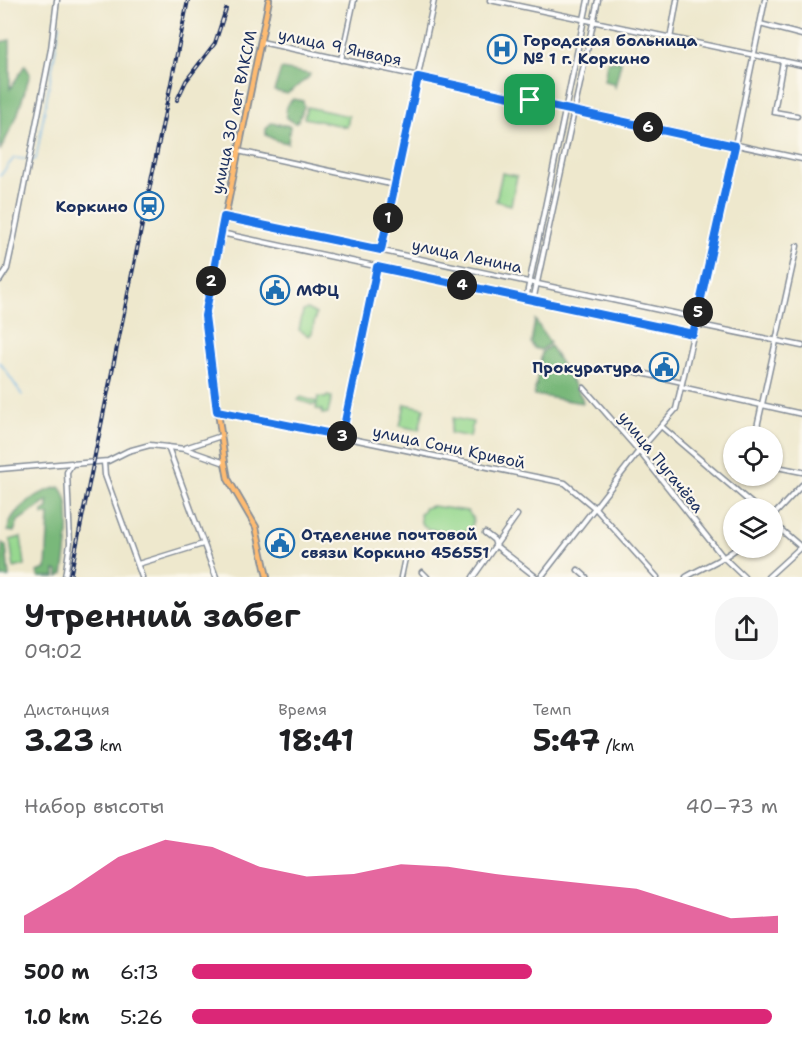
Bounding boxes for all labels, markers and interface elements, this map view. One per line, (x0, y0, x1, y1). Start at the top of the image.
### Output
street label: улица 9 Января (276, 24, 404, 70)
street label: улица 30 лет ВЛКСМ (206, 28, 262, 196)
place label: Городская больница № 1 г. Коркино (523, 30, 698, 69)
hospital icon: Городская больница № 1 г. Коркино (486, 33, 518, 65)
pin (504, 74, 555, 125)
icon: arrive (513, 83, 546, 116)
pin: 6 (633, 112, 663, 142)
text: 6 (642, 116, 654, 137)
station icon: Коркино (133, 190, 165, 222)
place label: Коркино (56, 196, 128, 217)
pin: 1 (373, 203, 403, 233)
text: 1 (384, 207, 392, 228)
street label: улица Ленина (410, 234, 524, 278)
pin: 2 (196, 266, 226, 296)
text: 2 (205, 270, 217, 291)
pin: 4 (447, 270, 477, 300)
public building icon: МФЦ (259, 274, 291, 306)
text: 4 (456, 274, 468, 295)
place label: МФЦ (296, 280, 339, 301)
pin: 5 (683, 297, 713, 327)
text: 5 (693, 301, 703, 322)
public building icon: Прокуратура (648, 351, 680, 383)
place label: Прокуратура (532, 357, 643, 378)
street label: улица Пугачёва (613, 407, 709, 517)
pin: 3 (327, 421, 357, 451)
street label: улица Сони Кривой (371, 421, 527, 473)
text: 3 (336, 425, 348, 446)
map controls (723, 426, 783, 558)
button: locate (723, 426, 783, 486)
button: layers (723, 498, 783, 558)
place label: Отделение почтовой связи Коркино 456551 (301, 524, 489, 563)
public building icon: Отделение почтовой связи Коркино 456551 (264, 527, 296, 559)
text: Утренний забег (24, 593, 301, 638)
button: share (715, 597, 778, 660)
text: 09:02 (24, 638, 83, 664)
text: Дистанция (24, 699, 110, 720)
text: Время (278, 699, 327, 720)
text: Темп (533, 699, 571, 720)
text: 3.23 (24, 720, 94, 761)
text: 18:41 (278, 720, 354, 761)
text: 5:47 (533, 720, 600, 761)
text: km (94, 735, 122, 756)
text: /km (600, 735, 634, 756)
text: Набор высоты (24, 793, 164, 819)
text: 40–73 m (686, 793, 778, 819)
text: 500 m (24, 959, 90, 985)
text: 6:13 (120, 959, 159, 985)
text: 1.0 km (24, 1004, 89, 1030)
text: 5:26 (120, 1004, 163, 1030)

